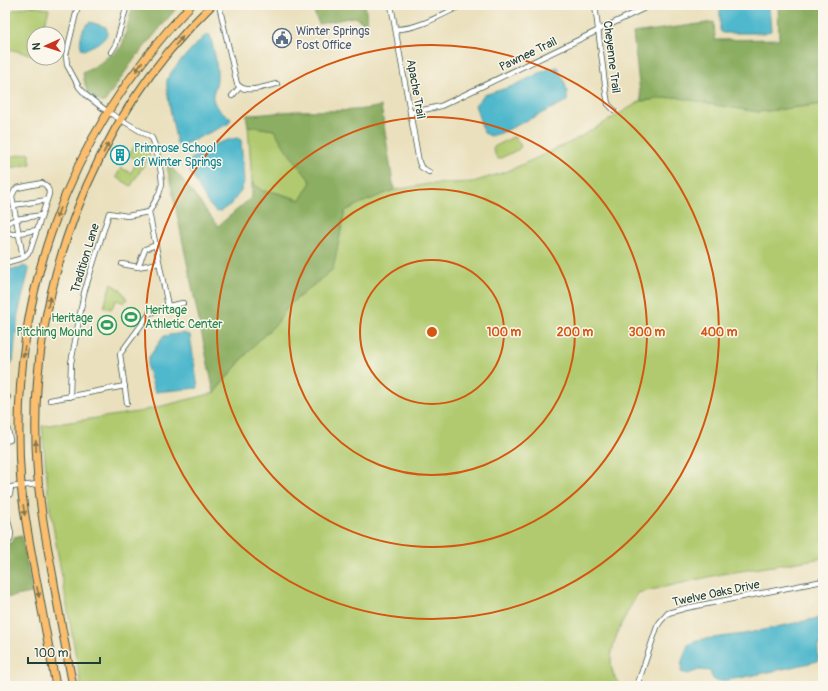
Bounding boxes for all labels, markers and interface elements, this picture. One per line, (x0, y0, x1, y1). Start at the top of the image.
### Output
street label: Cheyenne Trail (600, 20, 623, 94)
place label: Winter Springs Post Office (296, 24, 370, 53)
north arrow (26, 26, 66, 66)
public building icon: Winter Springs Post Office (271, 27, 293, 49)
street label: Pawnee Trail (497, 34, 560, 75)
one-way arrow (174, 35, 183, 46)
text: N (30, 42, 43, 51)
street label: Apache Trail (403, 58, 428, 120)
one-way arrow (135, 62, 143, 72)
place label: Primrose School of Winter Springs (134, 141, 222, 170)
one-way arrow (102, 142, 109, 154)
building icon: Primrose School of Winter Springs (109, 144, 131, 166)
one-way arrow (54, 207, 60, 219)
street label: Tradition Lane (68, 222, 103, 295)
one-way arrow (46, 296, 52, 309)
place label: Heritage Athletic Center (145, 303, 223, 332)
sports icon: Heritage Athletic Center (120, 306, 142, 328)
place label: Heritage Pitching Mound (16, 311, 93, 340)
sports icon: Heritage Pitching Mound (96, 314, 118, 336)
centre of rings (425, 325, 439, 339)
text: 100 m (487, 325, 522, 340)
text: 200 m (557, 325, 594, 340)
text: 300 m (629, 325, 666, 340)
text: 400 m (700, 325, 738, 340)
one-way arrow (20, 346, 27, 358)
one-way arrow (33, 439, 39, 452)
one-way arrow (21, 504, 28, 516)
street label: Twelve Oaks Drive (671, 577, 761, 610)
one-way arrow (36, 586, 42, 598)
scale bar (28, 639, 100, 665)
text: 100 m (34, 646, 69, 661)

